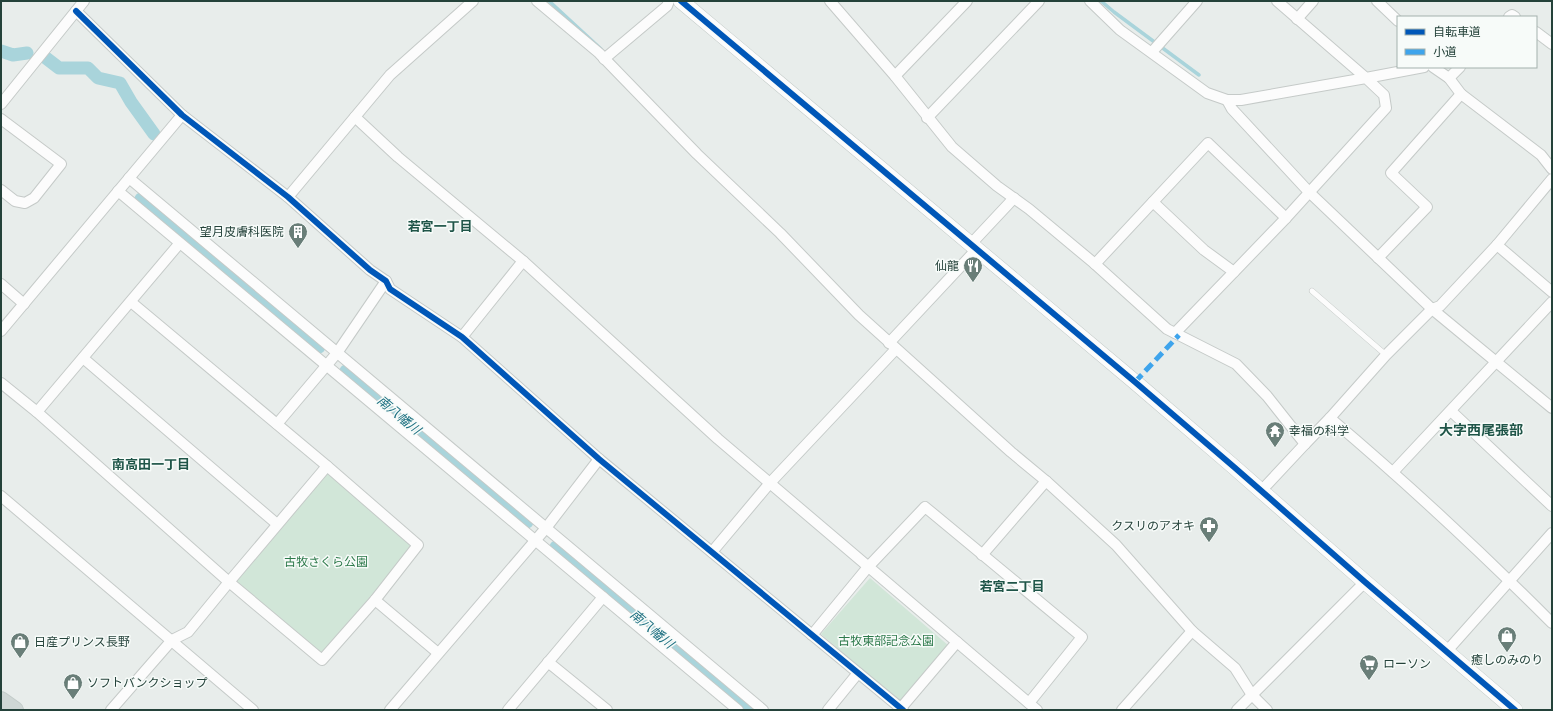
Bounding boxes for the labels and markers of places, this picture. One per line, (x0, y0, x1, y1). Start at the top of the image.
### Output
building icon: 望月皮膚科医院 (287, 221, 309, 249)
place label: 望月皮膚科医院 (200, 225, 284, 239)
restaurant icon: 仙龍 (962, 255, 984, 283)
place label: 仙龍 (935, 259, 959, 273)
temple icon: 幸福の科学 (1264, 420, 1286, 448)
place label: 幸福の科学 (1289, 424, 1349, 438)
pharmacy icon: クスリのアオキ (1198, 515, 1220, 543)
place label: クスリのアオキ (1111, 519, 1195, 533)
shop icon: 癒しのみのり (1496, 625, 1518, 653)
shop icon: 日産プリンス長野 (9, 631, 31, 659)
place label: 日産プリンス長野 (34, 635, 130, 649)
supermarket icon: ローソン (1358, 653, 1380, 681)
place label: 癒しのみのり (1471, 653, 1543, 667)
place label: ローソン (1383, 657, 1431, 671)
shop icon: ソフトバンクショップ (62, 672, 84, 700)
place label: ソフトバンクショップ (87, 676, 208, 690)

